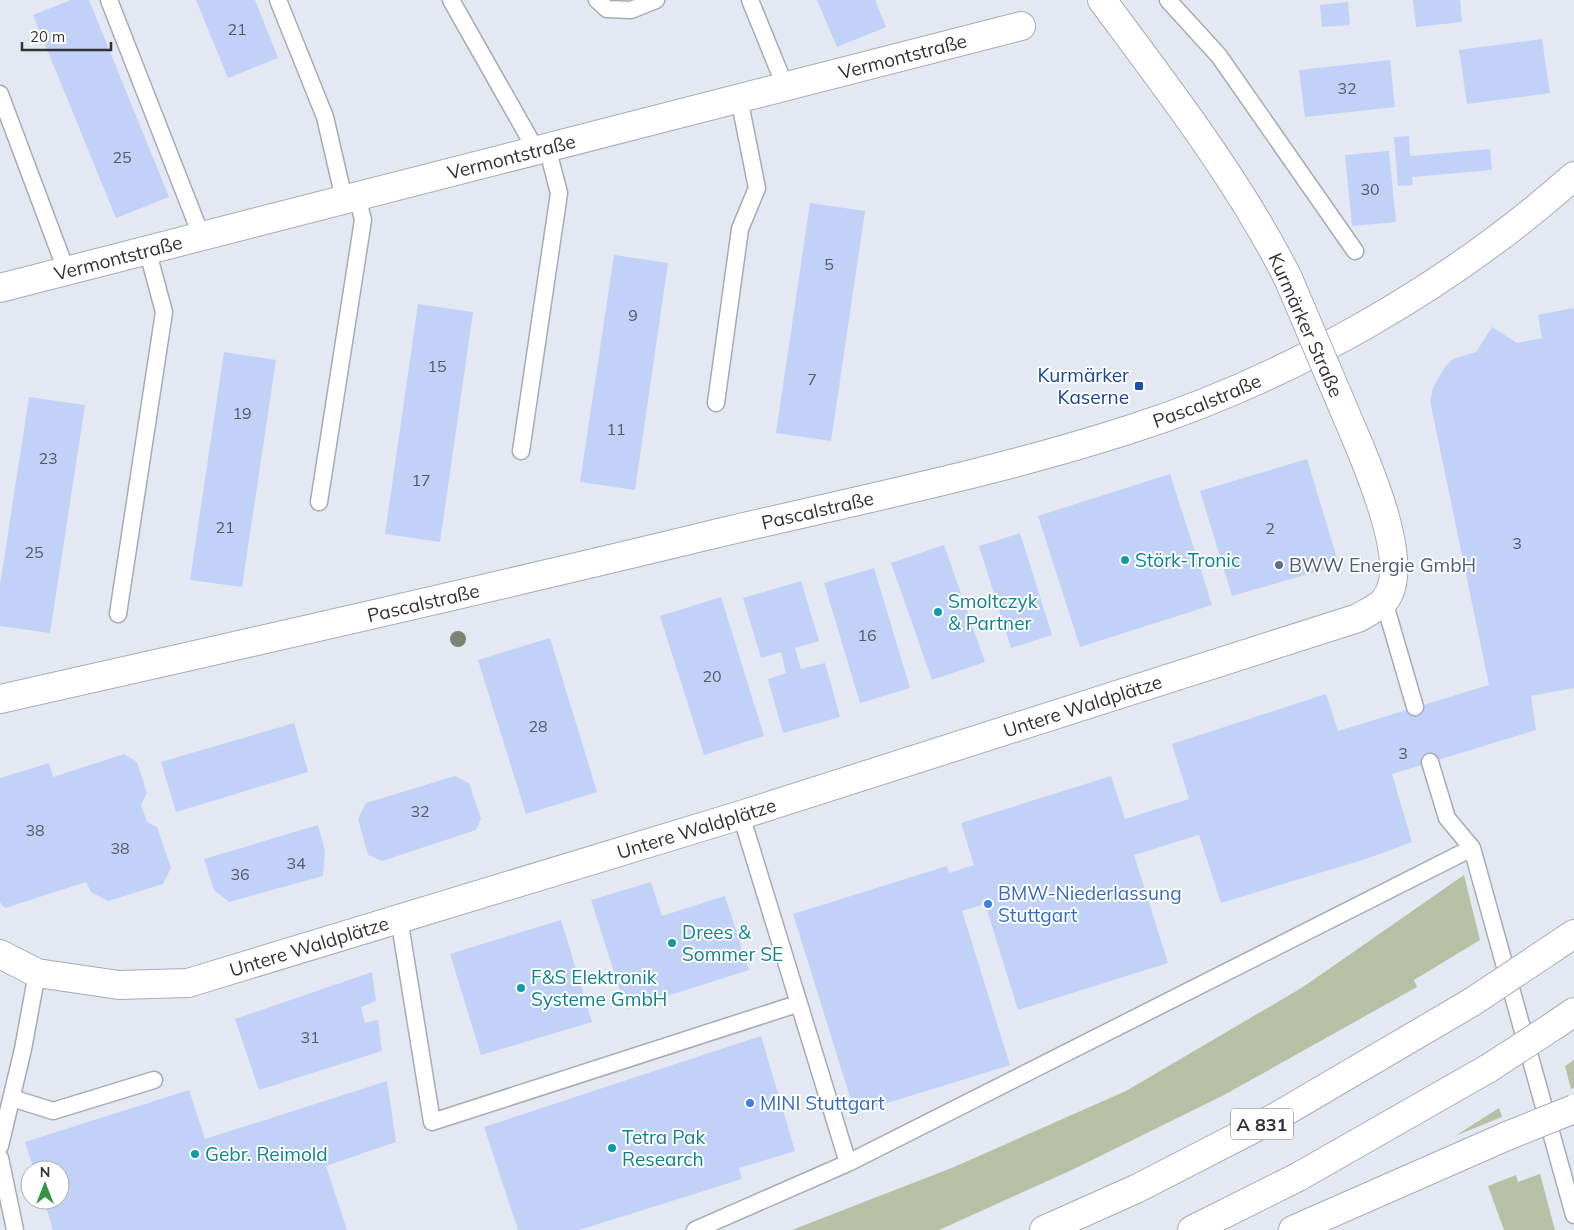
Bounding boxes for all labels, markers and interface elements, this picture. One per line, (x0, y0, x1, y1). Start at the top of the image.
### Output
house number: 21 (227, 19, 247, 39)
scale bar (22, 20, 111, 52)
text: 20 m (30, 27, 65, 46)
street label: Vermontstraße (836, 28, 969, 84)
house number: 32 (1337, 78, 1357, 98)
street label: Vermontstraße (445, 129, 578, 185)
house number: 25 (112, 147, 132, 167)
house number: 30 (1360, 179, 1380, 199)
street label: Vermontstraße (52, 230, 185, 286)
street label: Kurmärker Straße (1263, 249, 1349, 401)
house number: 5 (824, 254, 834, 274)
house number: 9 (628, 305, 638, 325)
house number: 15 (427, 356, 447, 376)
place label: Kurmärker Kaserne (1038, 363, 1129, 409)
street label: Pascalstraße (1150, 368, 1265, 433)
house number: 7 (807, 369, 817, 389)
marker: Kurmärker Kaserne (1133, 380, 1145, 392)
house number: 19 (232, 403, 252, 423)
house number: 11 (606, 419, 626, 439)
house number: 23 (38, 448, 58, 468)
house number: 17 (411, 470, 431, 490)
street label: Pascalstraße (759, 486, 876, 535)
house number: 21 (215, 517, 235, 537)
house number: 2 (1265, 518, 1275, 538)
house number: 3 (1512, 533, 1522, 553)
house number: 25 (24, 542, 44, 562)
place label: Störk-Tronic (1135, 548, 1240, 572)
place label: BWW Energie GmbH (1289, 553, 1476, 577)
marker: Störk-Tronic (1119, 554, 1131, 566)
marker: BWW Energie GmbH (1273, 559, 1285, 571)
street label: Pascalstraße (365, 578, 482, 627)
place label: Smoltczyk & Partner (948, 589, 1038, 635)
marker: Smoltczyk & Partner (932, 606, 944, 618)
house number: 16 (857, 625, 877, 645)
house number: 20 (702, 666, 722, 686)
street label: Untere Waldplätze (1000, 669, 1165, 743)
house number: 28 (528, 716, 548, 736)
house number: 3 (1398, 743, 1408, 763)
street label: Untere Waldplätze (614, 793, 779, 864)
house number: 32 (410, 801, 430, 821)
house number: 38 (25, 820, 45, 840)
house number: 38 (110, 838, 130, 858)
house number: 34 (286, 853, 306, 873)
house number: 36 (230, 864, 250, 884)
place label: BMW-Niederlassung Stuttgart (998, 881, 1182, 927)
marker: BMW-Niederlassung Stuttgart (982, 898, 994, 910)
street label: Untere Waldplätze (226, 911, 392, 982)
place label: Drees & Sommer SE (682, 920, 783, 966)
marker: Drees & Sommer SE (666, 937, 678, 949)
place label: F&S Elektronik Systeme GmbH (531, 965, 667, 1011)
marker: F&S Elektronik Systeme GmbH (515, 982, 527, 994)
house number: 31 (300, 1027, 320, 1047)
place label: MINI Stuttgart (760, 1091, 885, 1115)
marker: MINI Stuttgart (744, 1097, 756, 1109)
road number: A 831 (1231, 1108, 1293, 1140)
place label: Tetra Pak Research (622, 1125, 705, 1171)
place label: Gebr. Reimold (205, 1142, 328, 1166)
marker: Tetra Pak Research (606, 1142, 618, 1154)
marker: Gebr. Reimold (189, 1148, 201, 1160)
north arrow (20, 1160, 70, 1210)
text: N (40, 1163, 50, 1181)

